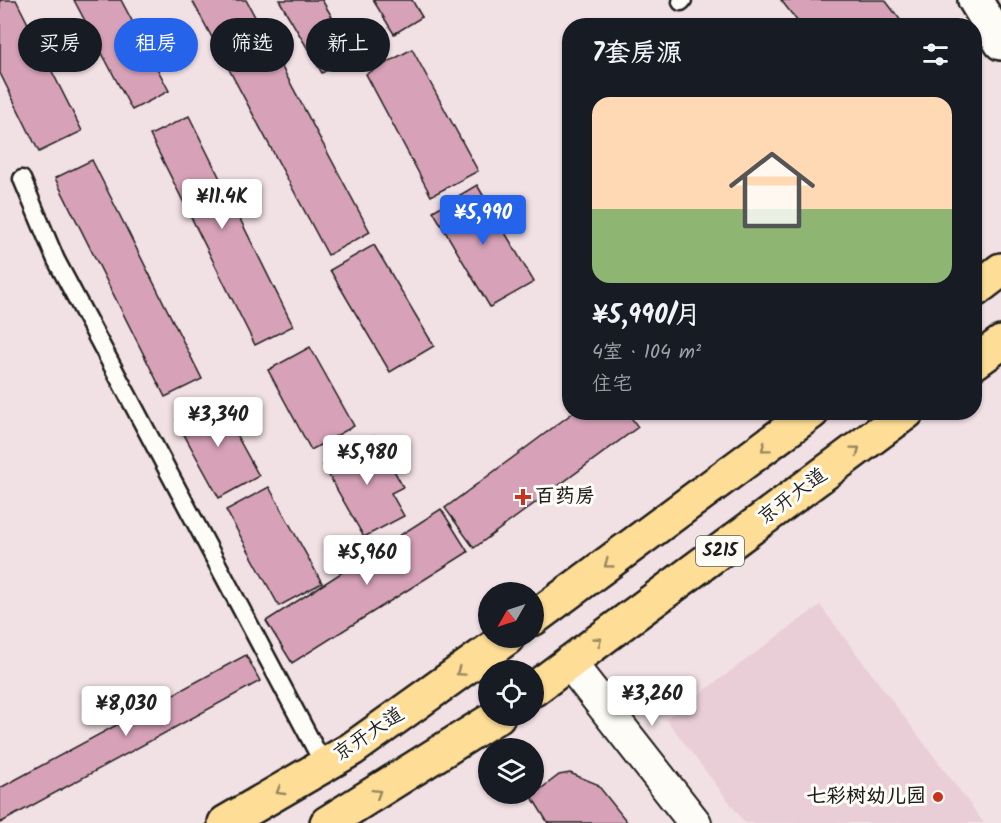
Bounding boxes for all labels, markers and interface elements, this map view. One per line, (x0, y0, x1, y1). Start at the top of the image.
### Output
chip: 买房 (18, 18, 102, 72)
chip: 租房 (114, 18, 198, 72)
chip: 筛选 (210, 18, 294, 72)
chip: 新上 (306, 18, 390, 72)
text: 7套房源 (592, 33, 682, 75)
icon: filters (919, 38, 952, 71)
icon: home (718, 136, 826, 244)
pin: ¥11.4K (173, 179, 271, 230)
text: ¥11.4K (196, 182, 248, 214)
pin: ¥5,990 (434, 195, 532, 246)
text: ¥5,990 (454, 198, 512, 230)
text: ¥5,990/月 (592, 295, 701, 337)
text: 4室 · 104 m² (592, 337, 701, 369)
text: 住宅 (592, 369, 632, 401)
pin: ¥3,340 (169, 397, 267, 448)
text: ¥3,340 (188, 400, 248, 432)
pin: ¥5,980 (318, 435, 416, 486)
text: ¥5,980 (337, 438, 397, 470)
one-way arrow (760, 440, 771, 451)
one-way arrow (849, 447, 860, 458)
street label: 京开大道 (751, 460, 835, 534)
place label: 百药房 (535, 481, 595, 513)
marker: 百药房 (516, 490, 530, 504)
pin: ¥5,960 (318, 535, 416, 586)
road number: S215 (696, 536, 744, 566)
text: ¥5,960 (338, 538, 396, 570)
one-way arrow (604, 556, 615, 567)
north arrow (478, 582, 544, 648)
map controls (478, 582, 544, 804)
one-way arrow (591, 637, 602, 648)
button: locate (478, 660, 544, 726)
one-way arrow (455, 665, 466, 676)
pin: ¥3,260 (603, 676, 701, 727)
text: ¥3,260 (621, 679, 683, 711)
pin: ¥8,030 (77, 686, 175, 737)
text: ¥8,030 (96, 689, 156, 721)
street label: 京开大道 (327, 699, 411, 771)
button: layers (478, 738, 544, 804)
place label: 七彩树幼儿园 (806, 781, 926, 813)
one-way arrow (276, 784, 286, 795)
one-way arrow (371, 789, 381, 801)
marker: 七彩树幼儿园 (931, 790, 945, 804)

